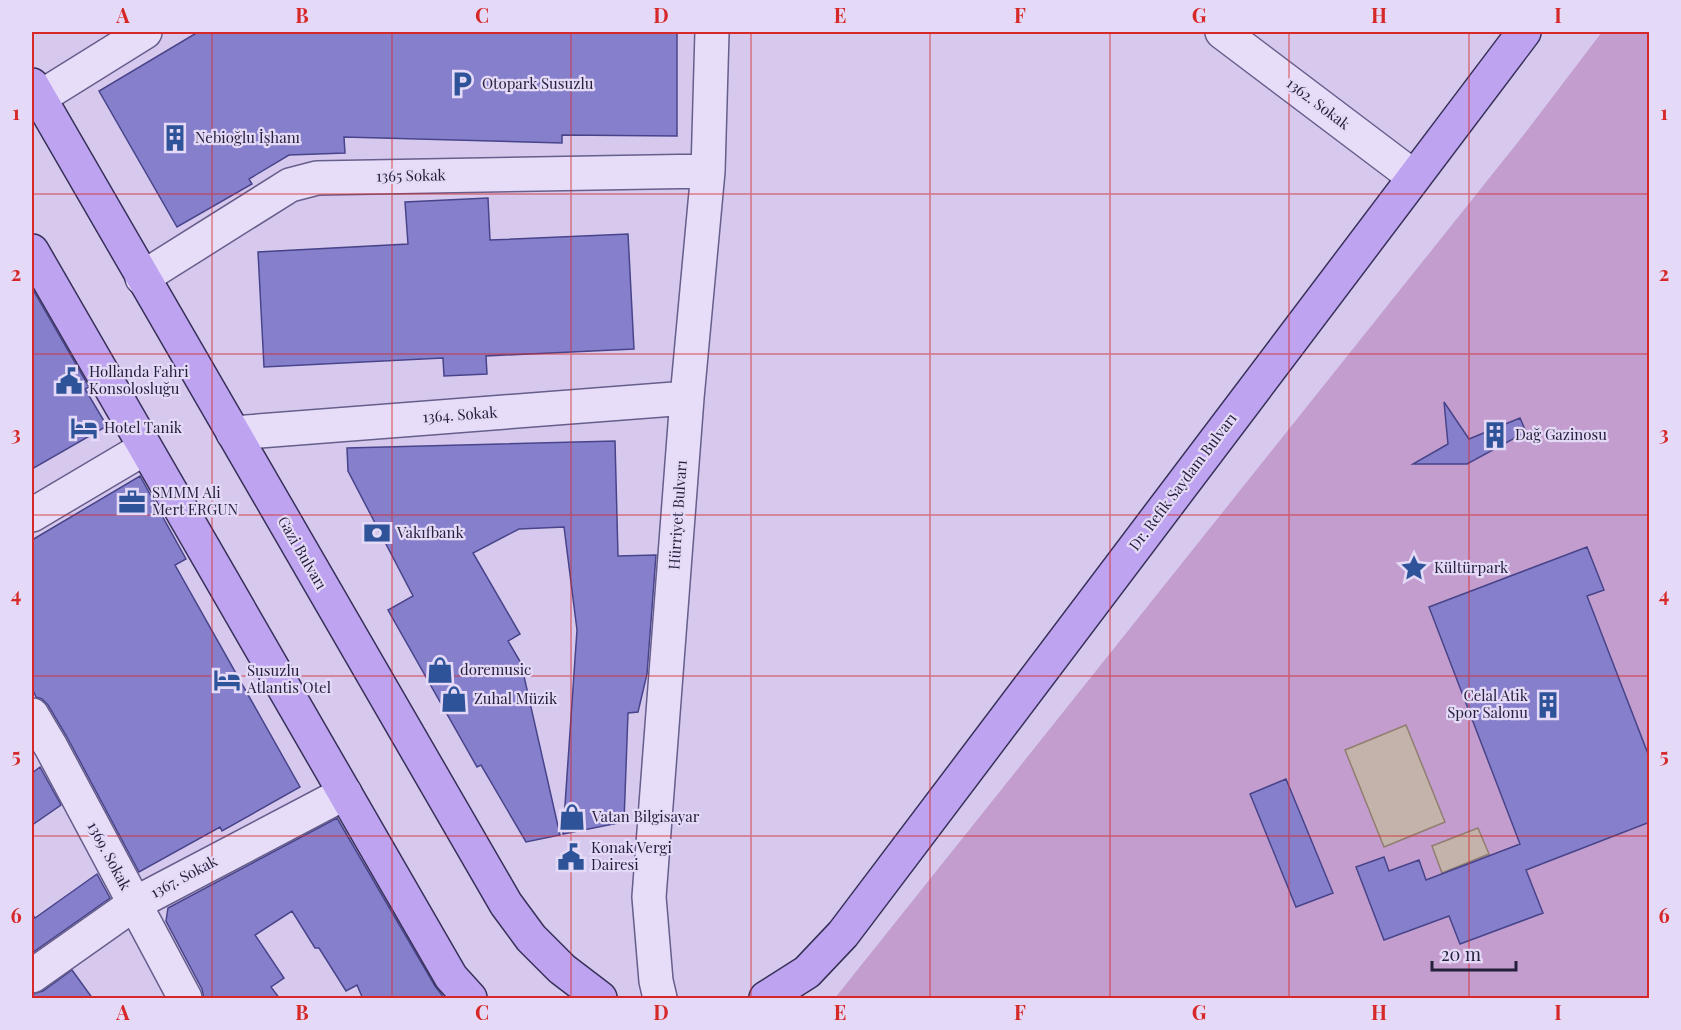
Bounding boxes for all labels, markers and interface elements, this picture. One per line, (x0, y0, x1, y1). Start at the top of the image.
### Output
text: A (115, 1, 130, 28)
text: B (295, 1, 309, 28)
text: C (475, 1, 489, 28)
text: D (653, 1, 669, 28)
text: E (834, 1, 846, 28)
text: F (1014, 1, 1026, 28)
text: G (1192, 1, 1207, 28)
text: H (1371, 1, 1387, 28)
text: I (1554, 1, 1562, 28)
parking icon: Otopark Susuzlu (447, 69, 477, 99)
place label: Otopark Susuzlu (482, 73, 594, 93)
street label: 1362. Sokak (1283, 73, 1355, 134)
text: 1 (12, 98, 20, 125)
text: 1 (1660, 98, 1668, 125)
building icon: Nebioğlu İşhanı (160, 123, 190, 153)
place label: Nebioğlu İşhanı (195, 127, 301, 147)
street label: 1365 Sokak (376, 164, 447, 186)
text: 2 (11, 259, 21, 286)
text: 2 (1659, 259, 1669, 286)
place label: Hollanda Fahri Konsolosluğu (89, 361, 189, 398)
public building icon: Hollanda Fahri Konsolosluğu (54, 366, 84, 396)
street label: 1364. Sokak (422, 401, 499, 427)
street label: Dr. Refik Saydam Bulvarı (1124, 408, 1241, 554)
hotel icon: Hotel Tanik (69, 413, 99, 443)
place label: Hotel Tanik (104, 417, 183, 437)
text: 3 (11, 419, 21, 446)
text: 3 (1659, 419, 1669, 446)
building icon: Dağ Gazinosu (1480, 420, 1510, 450)
place label: Dağ Gazinosu (1515, 424, 1607, 444)
street label: Hürriyet Bulvarı (663, 459, 691, 570)
place label: SMMM Ali Mert ERGUN (152, 482, 238, 519)
office icon: SMMM Ali Mert ERGUN (117, 487, 147, 517)
street label: Gazi Bulvarı (274, 512, 332, 593)
bank icon: Vakıfbank (362, 518, 392, 548)
place label: Vakıfbank (396, 522, 465, 542)
place icon: Kültürpark (1399, 553, 1429, 583)
place label: Kültürpark (1434, 557, 1509, 577)
text: 4 (11, 580, 21, 607)
text: 4 (1659, 580, 1669, 607)
shop icon: doremusic (425, 655, 455, 685)
place label: doremusic (460, 659, 531, 679)
place label: Susuzlu Atlantis Otel (246, 660, 331, 697)
hotel icon: Susuzlu Atlantis Otel (212, 665, 242, 695)
shop icon: Zuhal Müzik (439, 684, 469, 714)
place label: Celal Atik Spor Salonu (1447, 685, 1529, 722)
place label: Zuhal Müzik (474, 688, 558, 708)
building icon: Celal Atik Spor Salonu (1533, 690, 1563, 720)
text: 5 (11, 741, 21, 768)
text: 5 (1659, 741, 1669, 768)
shop icon: Vatan Bilgisayar (557, 802, 587, 832)
place label: Vatan Bilgisayar (591, 806, 700, 826)
street label: 1369. Sokak (83, 818, 137, 894)
place label: Konak Vergi Dairesi (591, 837, 673, 874)
public building icon: Konak Vergi Dairesi (556, 842, 586, 872)
street label: 1367. Sokak (147, 850, 221, 902)
text: 6 (10, 901, 22, 928)
text: 6 (1658, 901, 1670, 928)
scale bar (1432, 934, 1516, 972)
text: 20 m (1441, 942, 1481, 966)
text: A (115, 998, 130, 1025)
text: B (295, 998, 309, 1025)
text: C (475, 998, 489, 1025)
text: D (653, 998, 669, 1025)
text: E (834, 998, 846, 1025)
text: F (1014, 998, 1026, 1025)
text: G (1192, 998, 1207, 1025)
text: H (1371, 998, 1387, 1025)
text: I (1554, 998, 1562, 1025)

